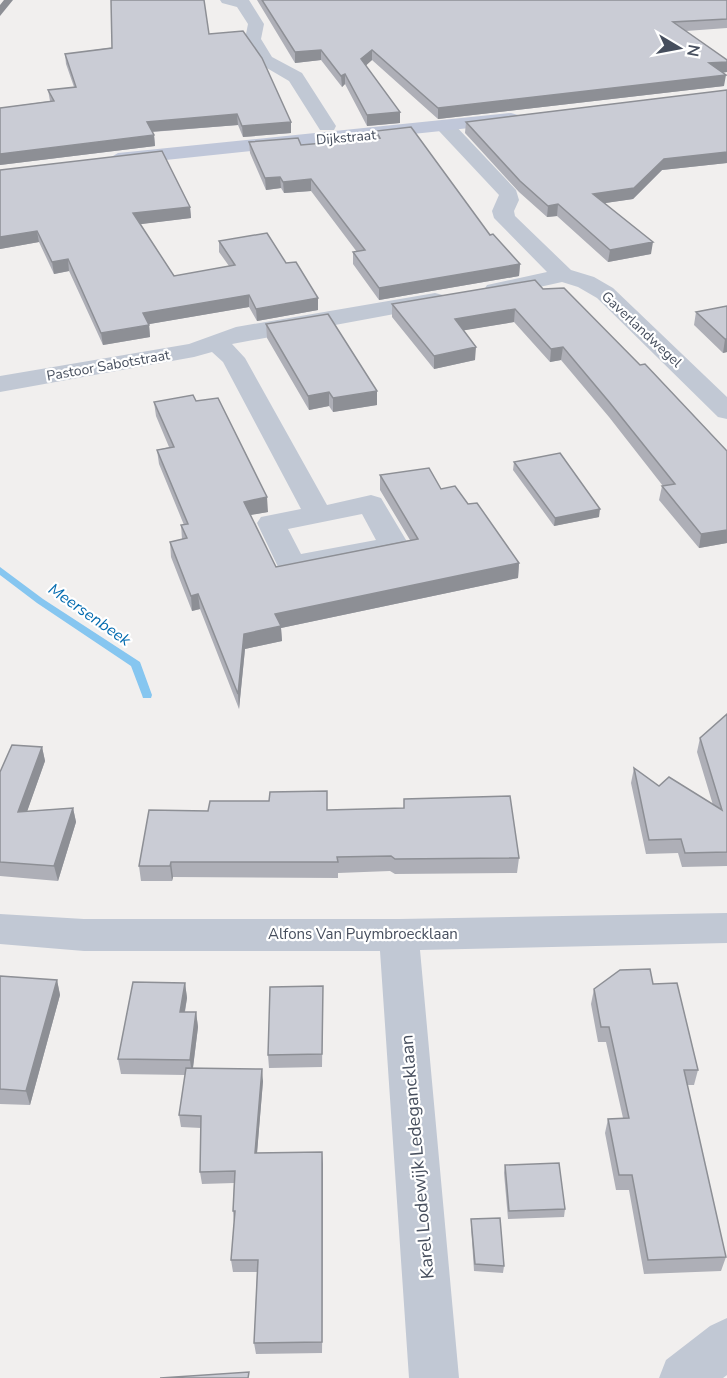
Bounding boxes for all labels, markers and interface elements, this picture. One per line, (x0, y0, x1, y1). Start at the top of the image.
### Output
north arrow (649, 18, 709, 78)
text: N (681, 43, 705, 58)
street label: Dijkstraat (315, 125, 377, 150)
street label: Gaverlandwegel (597, 287, 687, 372)
street label: Pastoor Sabotstraat (45, 345, 171, 386)
water label: Meersenbeek (44, 578, 136, 652)
street label: Alfons Van Puymbroecklaan (268, 924, 458, 944)
street label: Karel Lodewijk Ledegancklaan (394, 1034, 440, 1280)

